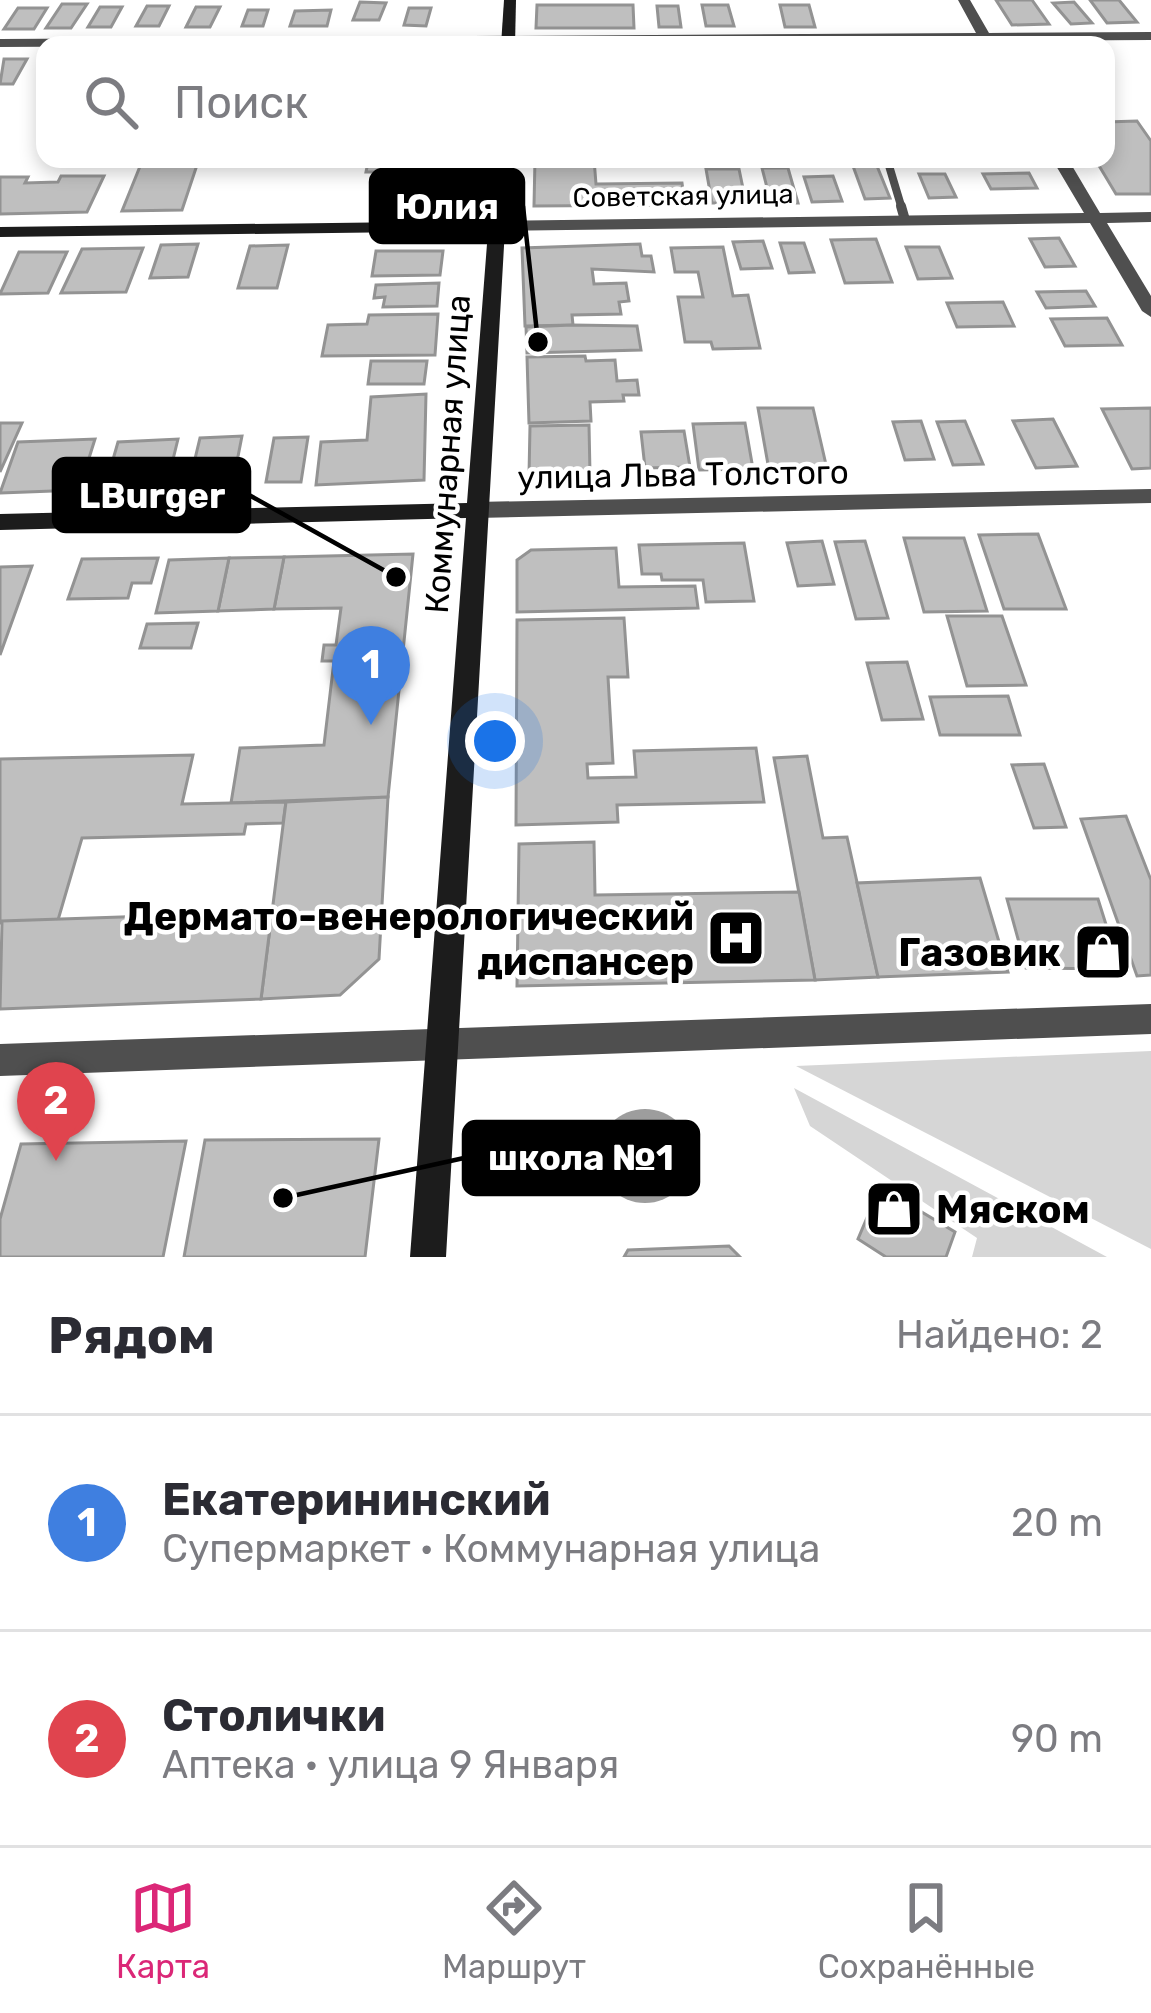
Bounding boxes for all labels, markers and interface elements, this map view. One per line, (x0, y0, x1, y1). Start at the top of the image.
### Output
search box (36, 36, 1115, 168)
icon: search (78, 69, 144, 135)
text: Поиск (174, 76, 308, 129)
callout: Юлия (371, 170, 523, 242)
street label: Советская улица (572, 178, 794, 214)
text: Юлия (395, 185, 499, 228)
street label: Коммунарная улица (417, 293, 478, 615)
street label: улица Льва Толстого (517, 452, 849, 497)
callout: LBurger (54, 459, 249, 531)
text: LBurger (79, 474, 225, 517)
pin: 1 (332, 626, 410, 725)
your location (465, 711, 525, 771)
place label: Дермато-венерологический диспансер (124, 894, 694, 985)
hospital icon: Дермато-венерологический диспансер (705, 907, 767, 969)
shop icon: Газовик (1072, 921, 1134, 983)
place label: Газовик (898, 930, 1061, 976)
pin: 2 (17, 1062, 95, 1161)
callout: школа №1 (464, 1122, 698, 1194)
text: школа №1 (488, 1136, 674, 1179)
shop icon: Мяском (863, 1178, 925, 1240)
place label: Мяском (936, 1187, 1090, 1233)
text: Рядом (48, 1305, 215, 1366)
text: Найдено: 2 (896, 1312, 1103, 1358)
text: Екатерининский (162, 1473, 550, 1526)
text: 1 (77, 1500, 97, 1546)
text: 20 m (1011, 1500, 1103, 1546)
text: Супермаркет · Коммунарная улица (162, 1526, 820, 1572)
text: Столички (162, 1689, 385, 1742)
text: 2 (74, 1716, 100, 1762)
text: 90 m (1011, 1716, 1103, 1762)
text: Аптека · улица 9 Января (162, 1742, 619, 1788)
tab: Карта (116, 1875, 210, 1986)
tab: Маршрут (442, 1875, 586, 1986)
tab: Сохранённые (818, 1875, 1035, 1986)

